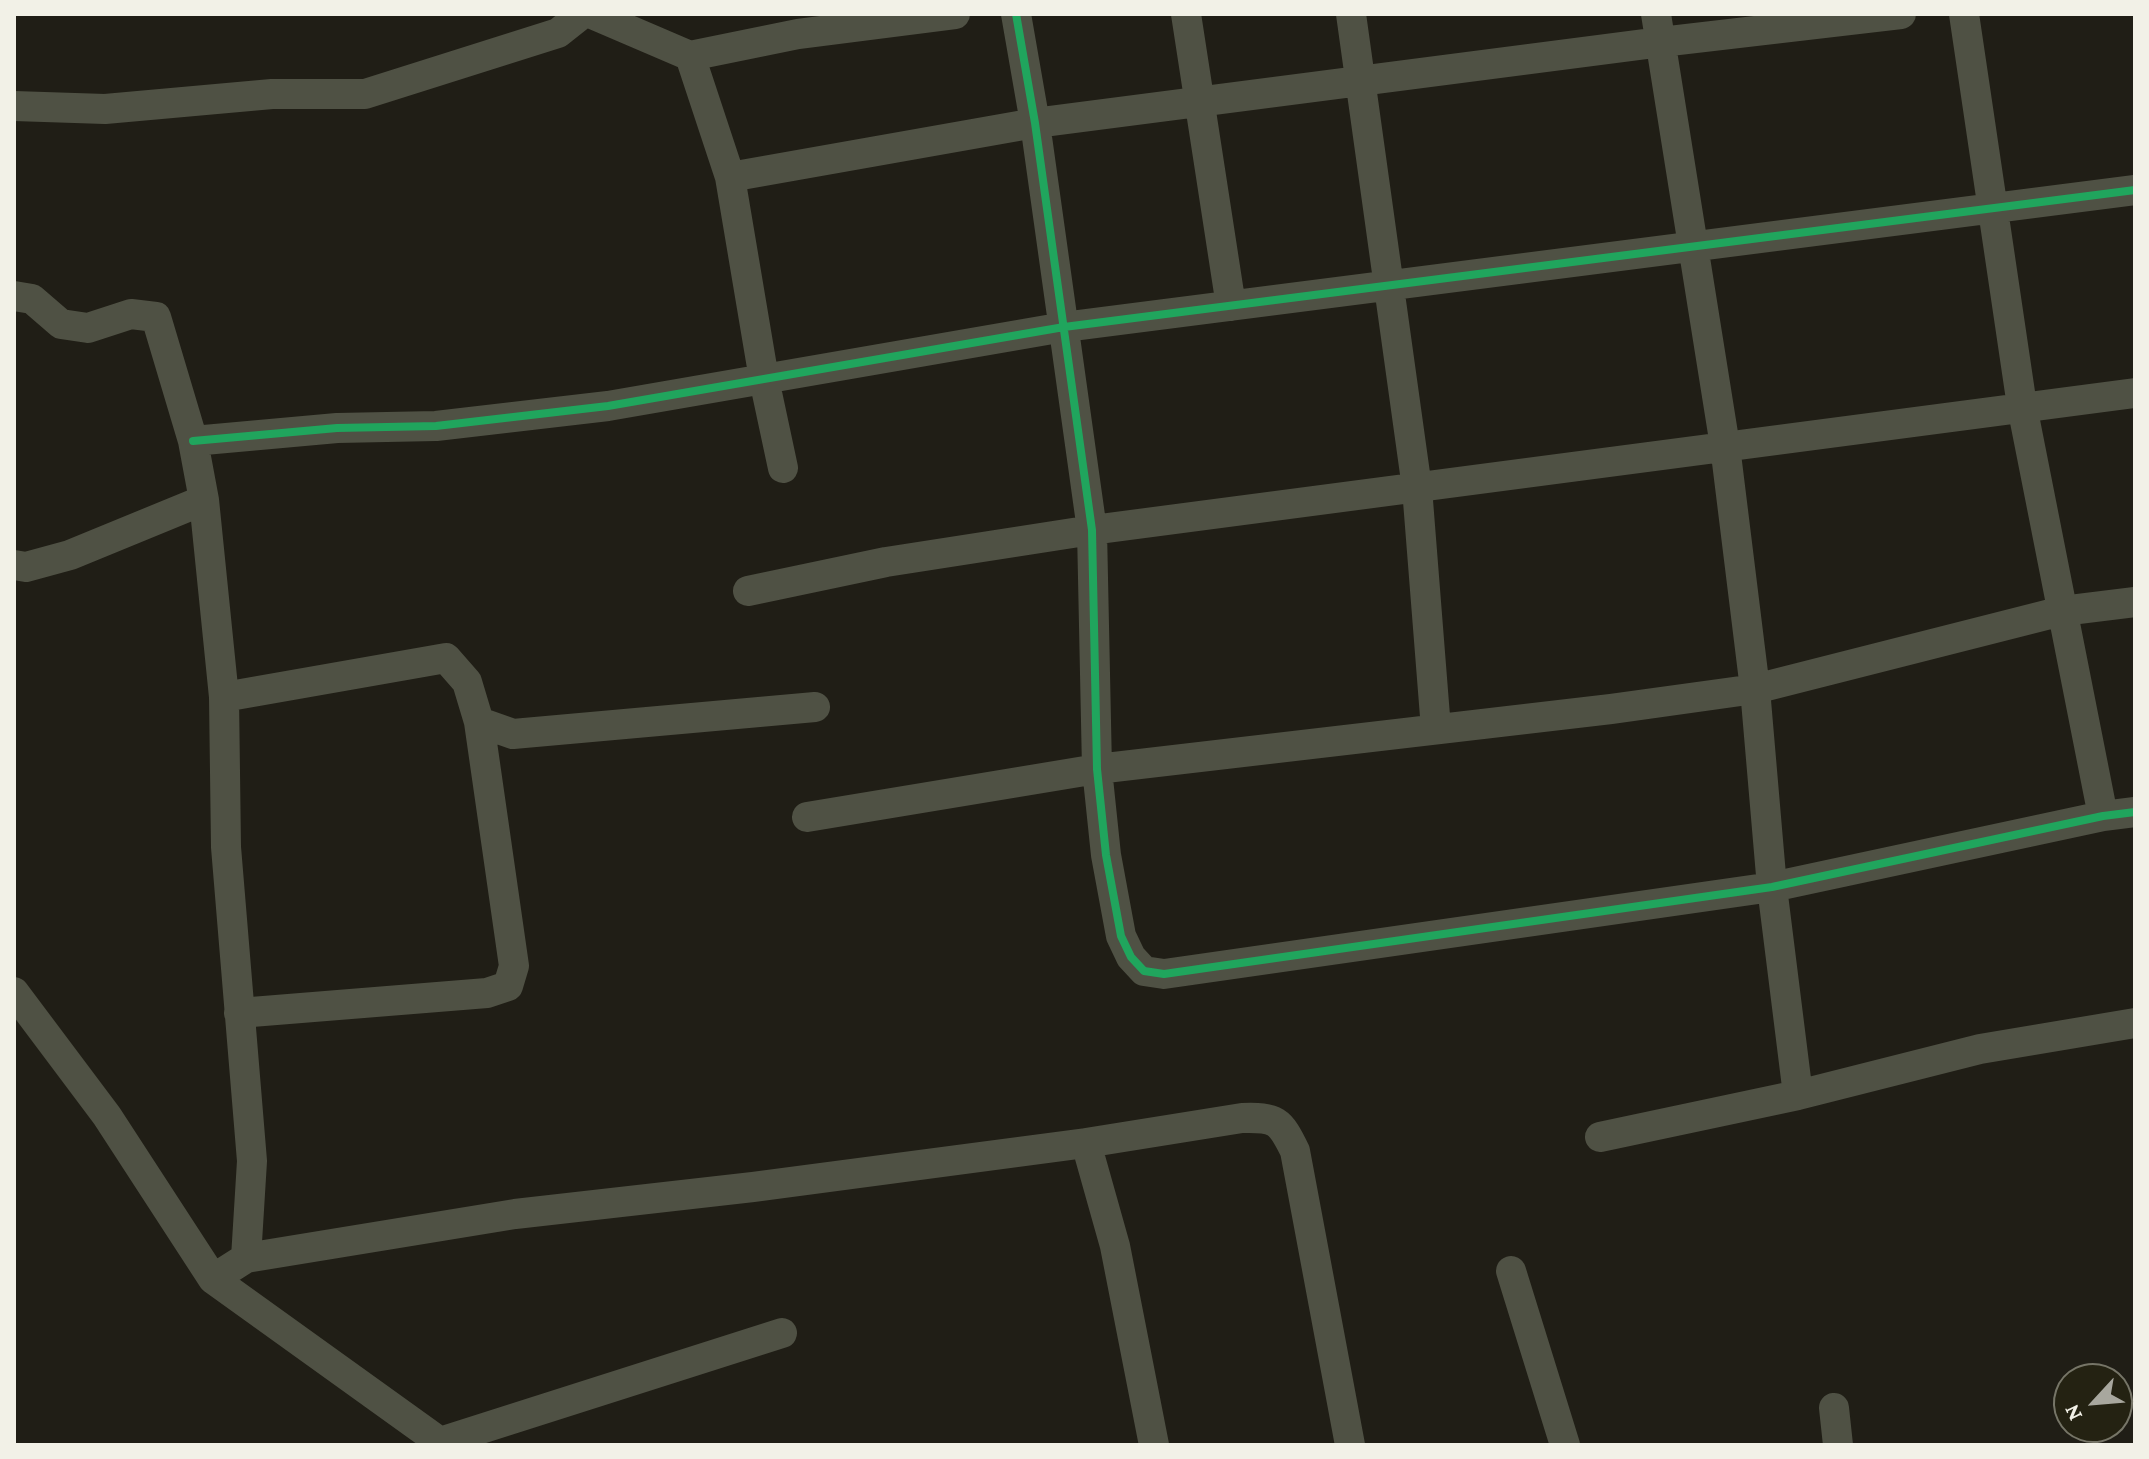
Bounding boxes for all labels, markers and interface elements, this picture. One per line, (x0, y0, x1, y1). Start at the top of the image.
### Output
north arrow (2053, 1363, 2133, 1443)
text: N (2058, 1401, 2087, 1425)

